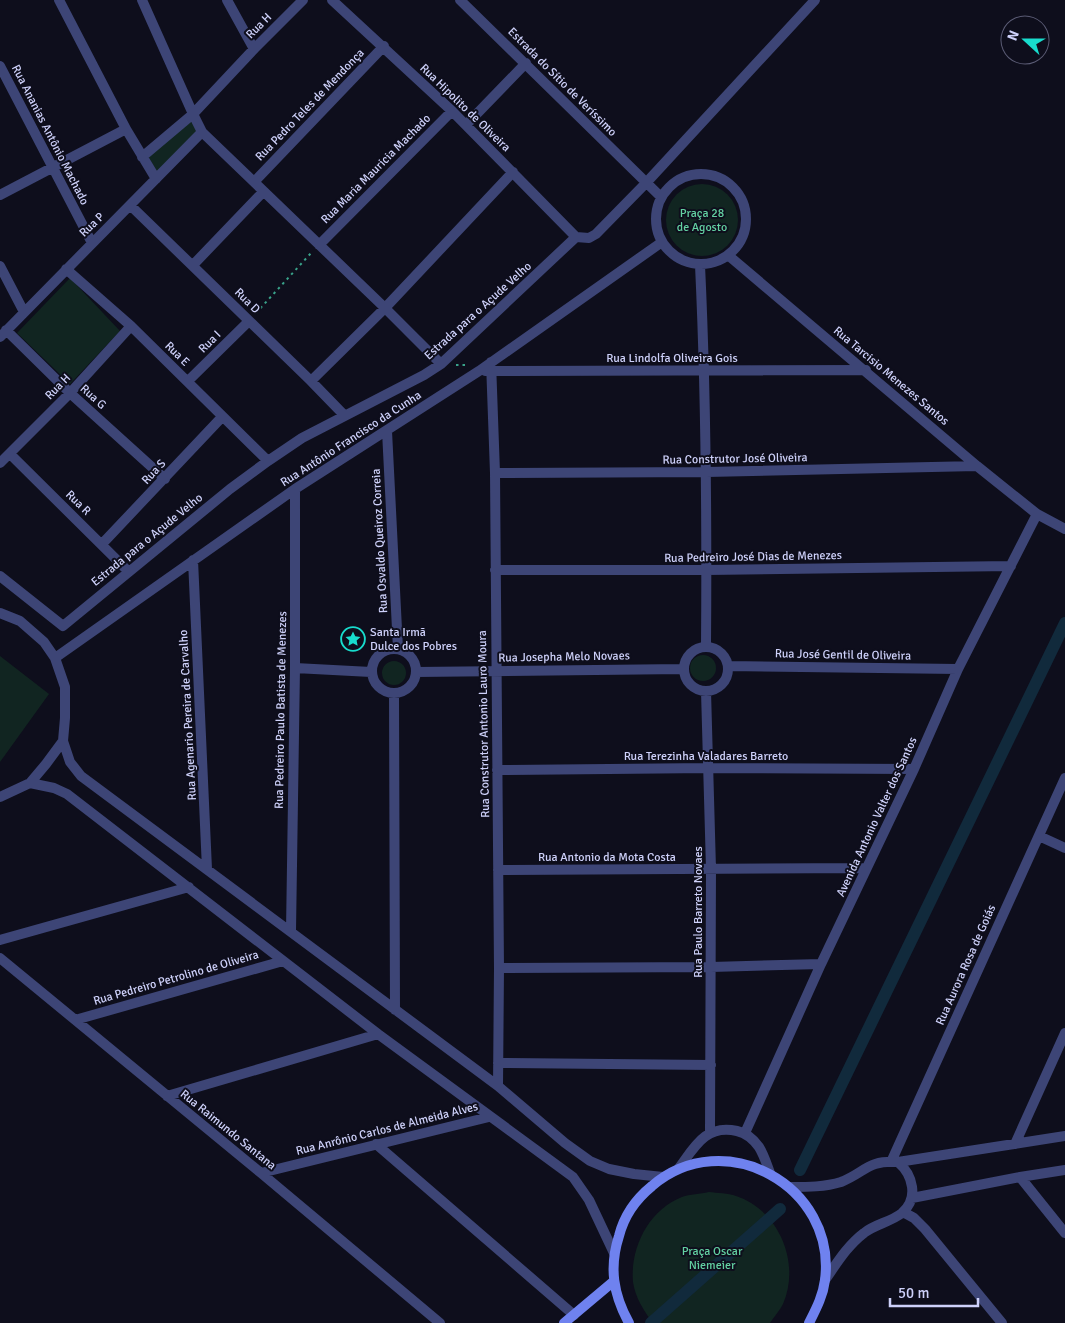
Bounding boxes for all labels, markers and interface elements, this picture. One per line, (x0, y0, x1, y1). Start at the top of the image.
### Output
street label: Rua H (243, 10, 275, 42)
north arrow (1000, 15, 1050, 65)
street label: Estrada do Sítio de Veríssimo (504, 24, 620, 140)
text: N (1004, 28, 1023, 43)
street label: Rua Pedro Teles de Mendonça (252, 46, 368, 164)
street label: Rua Hipolito de Oliveira (417, 61, 513, 155)
street label: Rua Ananias Antônio Machado (8, 62, 92, 208)
street label: Rua Maria Mauricia Machado (318, 111, 434, 227)
park label: Praça 28 de Agosto (677, 206, 727, 235)
street label: Rua P (76, 209, 108, 240)
street label: Estrada para o Açude Velho (421, 259, 535, 363)
street label: Rua D (231, 285, 263, 317)
street label: Rua Tarcisio Menezes Santos (830, 323, 952, 429)
street label: Rua I (196, 328, 224, 356)
street label: Rua E (161, 339, 193, 370)
street label: Rua Lindolfa Oliveira Gois (606, 351, 738, 366)
street label: Rua H (42, 371, 74, 403)
street label: Rua G (77, 381, 109, 413)
street label: Rua Antônio Francisco da Cunha (278, 388, 424, 490)
street label: Rua Construtor José Oliveira (662, 450, 808, 468)
street label: Rua S (139, 456, 170, 488)
street label: Rua Osvaldo Queiroz Correia (369, 468, 391, 614)
street label: Rua R (62, 487, 94, 519)
street label: Estrada para o Açude Velho (88, 490, 206, 590)
street label: Rua Pedreiro José Dias de Menezes (664, 548, 842, 566)
street label: Rua Pedreiro Paulo Batista de Menezes (272, 611, 290, 809)
place label: Santa Irmã Dulce dos Pobres (370, 625, 457, 654)
place icon: Santa Irmã Dulce dos Pobres (340, 626, 366, 652)
street label: Rua Agenario Pereira de Carvalho (176, 629, 200, 801)
street label: Rua Construtor Antonio Lauro Moura (475, 630, 493, 818)
street label: Rua José Gentil de Oliveira (775, 646, 911, 664)
street label: Rua Josepha Melo Novaes (498, 648, 630, 666)
street label: Avenida Antonio Valter dos Santos (833, 735, 921, 899)
street label: Rua Terezinha Valadares Barreto (624, 749, 788, 764)
street label: Rua Paulo Barreto Novaes (691, 846, 706, 978)
street label: Rua Antonio da Mota Costa (538, 850, 676, 865)
street label: Rua Aurora Rosa de Goiás (933, 902, 999, 1028)
street label: Rua Pedreiro Petrolino de Oliveira (92, 947, 260, 1009)
street label: Rua Raimundo Santana (177, 1087, 279, 1173)
street label: Rua Anrônio Carlos de Almeida Alves (294, 1099, 480, 1159)
park label: Praça Oscar Niemeier (682, 1244, 743, 1273)
scale bar (890, 1276, 978, 1308)
text: 50 m (898, 1284, 929, 1302)

